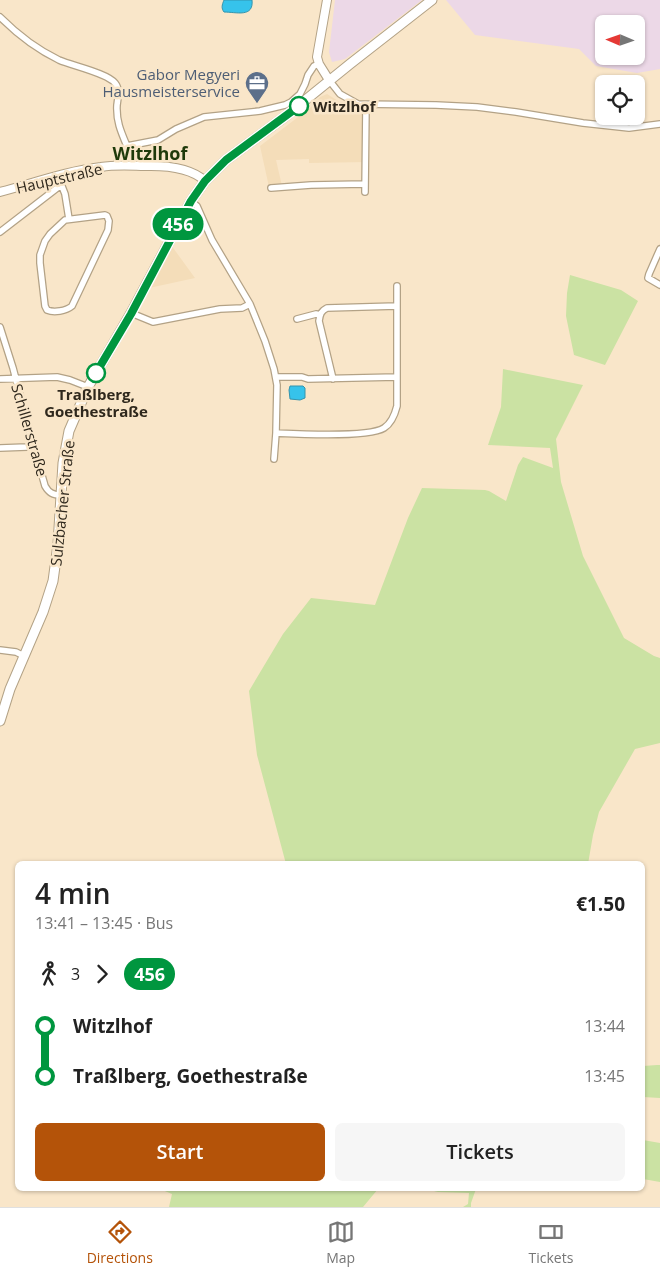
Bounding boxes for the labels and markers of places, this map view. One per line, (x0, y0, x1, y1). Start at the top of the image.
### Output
place label: Gabor Megyeri Hausmeisterservice (103, 64, 240, 101)
office icon: Gabor Megyeri Hausmeisterservice (244, 70, 270, 104)
marker: Witzlhof (289, 96, 309, 116)
place label: Witzlhof (313, 96, 377, 116)
marker: Traßlberg, Goethestraße (86, 363, 106, 383)
place label: Traßlberg, Goethestraße (44, 384, 148, 421)

